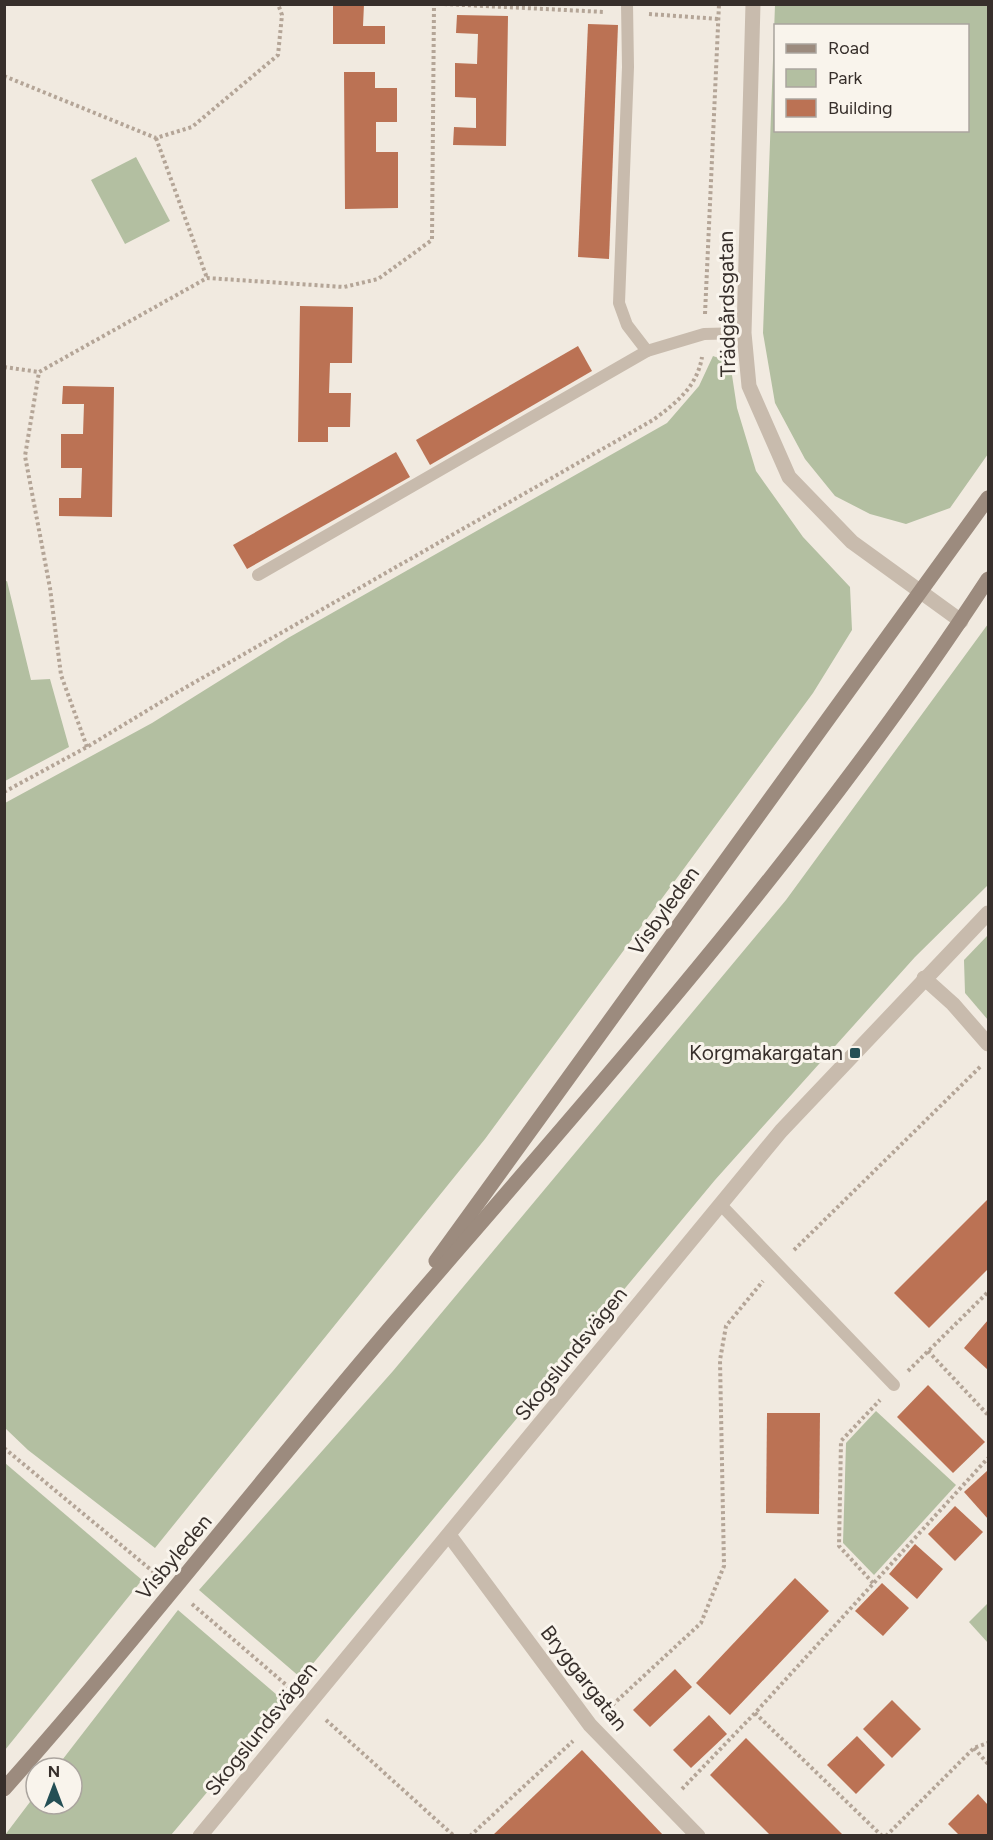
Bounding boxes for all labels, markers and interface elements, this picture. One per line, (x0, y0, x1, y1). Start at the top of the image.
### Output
legend (774, 24, 969, 132)
text: Road (828, 37, 869, 59)
text: Park (828, 67, 863, 89)
text: Building (828, 97, 893, 119)
street label: Trädgårdsgatan (713, 231, 740, 377)
street label: Visbyleden (623, 861, 704, 960)
place label: Korgmakargatan (689, 1040, 843, 1065)
marker: Korgmakargatan (848, 1046, 862, 1060)
street label: Skogslundsvägen (509, 1282, 632, 1425)
street label: Visbyleden (131, 1509, 217, 1604)
street label: Bryggargatan (536, 1620, 633, 1735)
street label: Skogslundsvägen (199, 1657, 322, 1800)
north arrow (24, 1756, 84, 1816)
text: N (48, 1762, 60, 1781)

